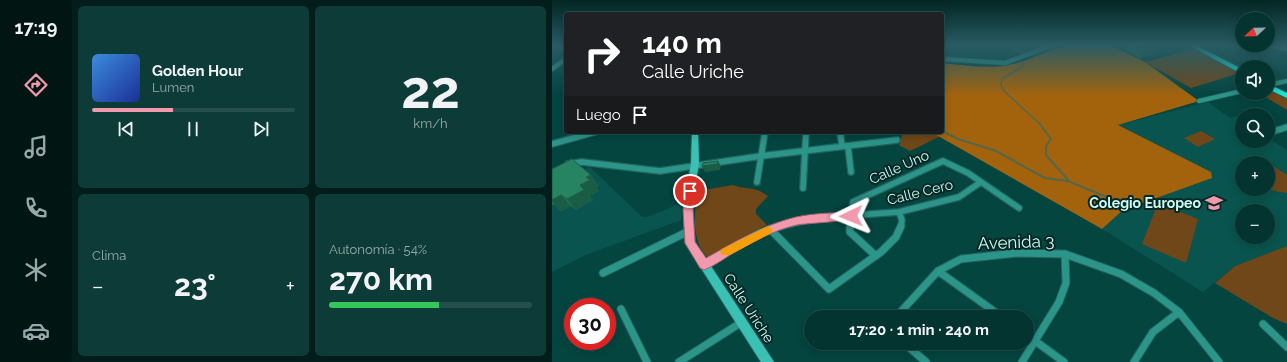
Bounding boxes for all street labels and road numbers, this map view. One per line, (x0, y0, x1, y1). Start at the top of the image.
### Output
street label: Calle Uno (867, 147, 931, 187)
street label: Calle Cero (885, 176, 955, 208)
street label: Avenida 3 (977, 231, 1055, 253)
street label: Calle Uriche (721, 270, 777, 346)

